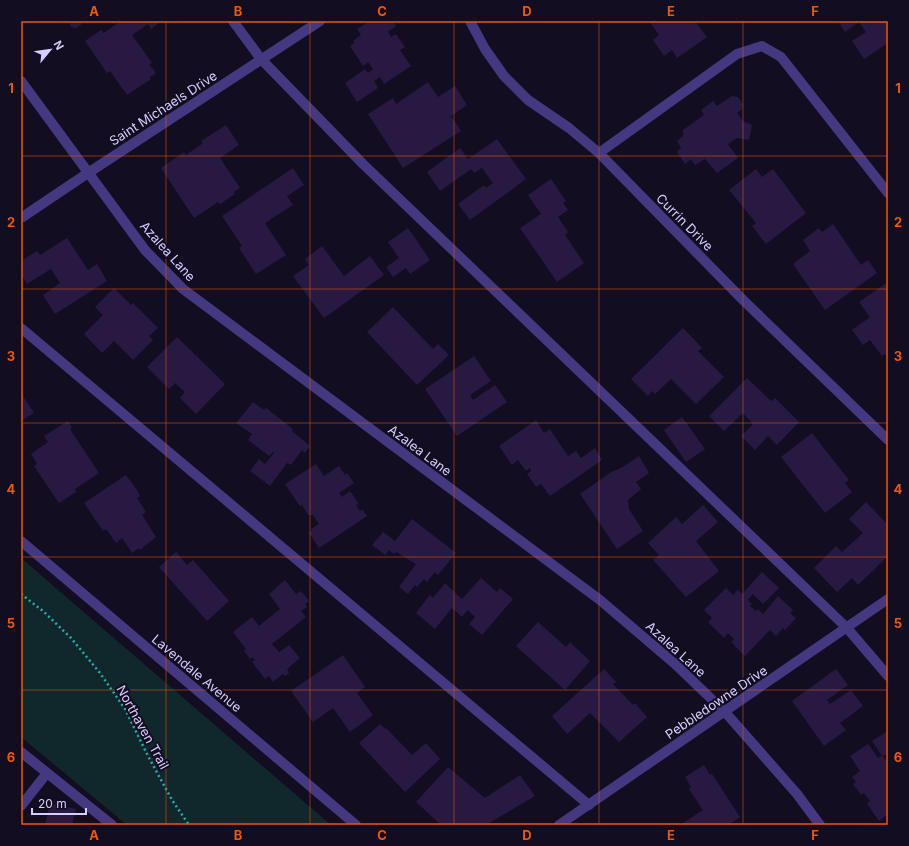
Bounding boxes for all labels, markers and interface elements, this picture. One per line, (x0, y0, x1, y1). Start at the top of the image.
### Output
text: A (89, 3, 99, 19)
text: B (234, 3, 243, 19)
text: C (377, 3, 387, 19)
text: D (522, 3, 532, 19)
text: E (667, 3, 675, 19)
text: F (811, 3, 819, 19)
north arrow (30, 30, 70, 70)
text: N (51, 38, 67, 52)
street label: Saint Michaels Drive (106, 67, 220, 149)
text: 1 (8, 80, 14, 96)
text: 1 (895, 80, 901, 96)
street label: Currin Drive (653, 190, 717, 254)
text: 2 (7, 214, 15, 230)
text: 2 (894, 214, 902, 230)
street label: Azalea Lane (137, 218, 199, 284)
text: 3 (7, 348, 15, 364)
text: 3 (894, 348, 902, 364)
street label: Azalea Lane (385, 421, 455, 479)
text: 4 (7, 481, 16, 497)
text: 4 (894, 481, 903, 497)
text: 5 (7, 615, 15, 631)
text: 5 (894, 615, 902, 631)
street label: Azalea Lane (643, 618, 709, 680)
street label: Lavendale Avenue (149, 631, 245, 715)
street label: Pebbledowne Drive (662, 662, 770, 742)
street label: Northaven Trail (113, 682, 173, 772)
text: 6 (7, 749, 15, 765)
text: 6 (894, 749, 902, 765)
scale bar (32, 790, 86, 816)
text: 20 m (38, 796, 67, 811)
text: A (89, 827, 99, 843)
text: B (234, 827, 243, 843)
text: C (377, 827, 387, 843)
text: D (522, 827, 532, 843)
text: E (667, 827, 675, 843)
text: F (811, 827, 819, 843)

